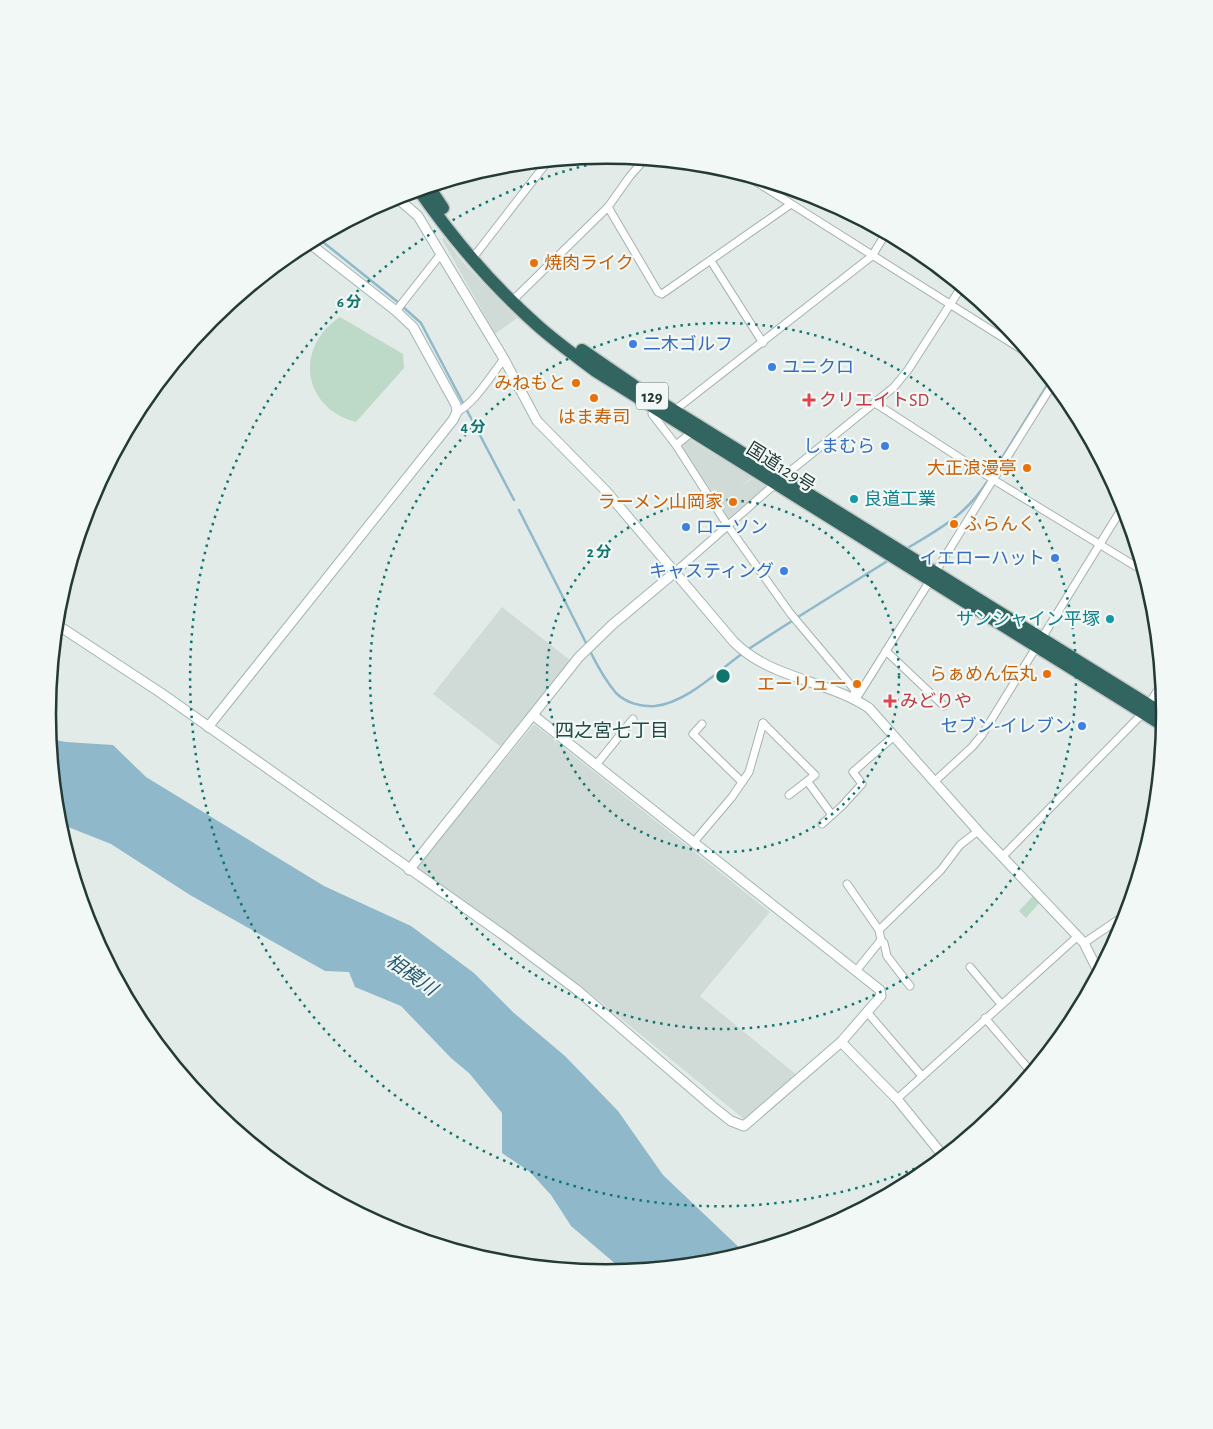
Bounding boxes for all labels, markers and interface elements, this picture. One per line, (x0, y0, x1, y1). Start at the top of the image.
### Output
place label: 焼肉ライク (544, 254, 634, 273)
marker: 焼肉ライク (528, 257, 540, 269)
text: 6 分 (337, 294, 361, 310)
place label: 二木ゴルフ (643, 334, 733, 354)
marker: 二木ゴルフ (627, 338, 639, 350)
place label: ユニクロ (782, 358, 854, 377)
marker: ユニクロ (766, 361, 778, 373)
place label: みねもと (494, 374, 566, 393)
marker: みねもと (570, 377, 582, 389)
road number: 129 (636, 382, 668, 410)
place label: クリエイトSD (819, 391, 929, 410)
marker: はま寿司 (588, 392, 600, 404)
marker: クリエイトSD (803, 394, 815, 406)
place label: はま寿司 (558, 408, 630, 427)
text: 4 分 (461, 419, 485, 435)
place label: しまむら (803, 437, 875, 456)
street label: 国道129号 (743, 438, 819, 496)
marker: しまむら (879, 440, 891, 452)
place label: 大正浪漫亭 (927, 459, 1017, 478)
marker: 大正浪漫亭 (1021, 462, 1033, 474)
place label: 良道工業 (864, 489, 936, 509)
place label: ラーメン山岡家 (598, 493, 723, 512)
marker: 良道工業 (848, 493, 860, 505)
marker: ラーメン山岡家 (727, 496, 739, 508)
place label: ふらんく (964, 515, 1036, 534)
marker: ふらんく (948, 518, 960, 530)
place label: ローソン (696, 519, 768, 537)
marker: ローソン (680, 521, 692, 533)
text: 2 分 (587, 544, 611, 560)
place label: イエローハット (920, 549, 1045, 568)
marker: イエローハット (1049, 552, 1061, 564)
place label: キャスティング (649, 561, 774, 581)
marker: キャスティング (778, 565, 790, 577)
place label: サンシャイン平塚 (956, 610, 1100, 629)
marker: サンシャイン平塚 (1104, 613, 1116, 625)
place label: らぁめん伝丸 (929, 664, 1037, 684)
centre of rings (714, 667, 732, 685)
marker: らぁめん伝丸 (1041, 668, 1053, 680)
place label: エーリュー (757, 676, 847, 694)
marker: エーリュー (851, 678, 863, 690)
place label: みどりや (900, 692, 972, 711)
marker: みどりや (884, 695, 896, 707)
place label: セブン-イレブン (940, 716, 1072, 736)
marker: セブン-イレブン (1076, 720, 1088, 732)
district label: 四之宮七丁目 (555, 721, 669, 741)
water label: 相模川 (382, 950, 442, 1001)

